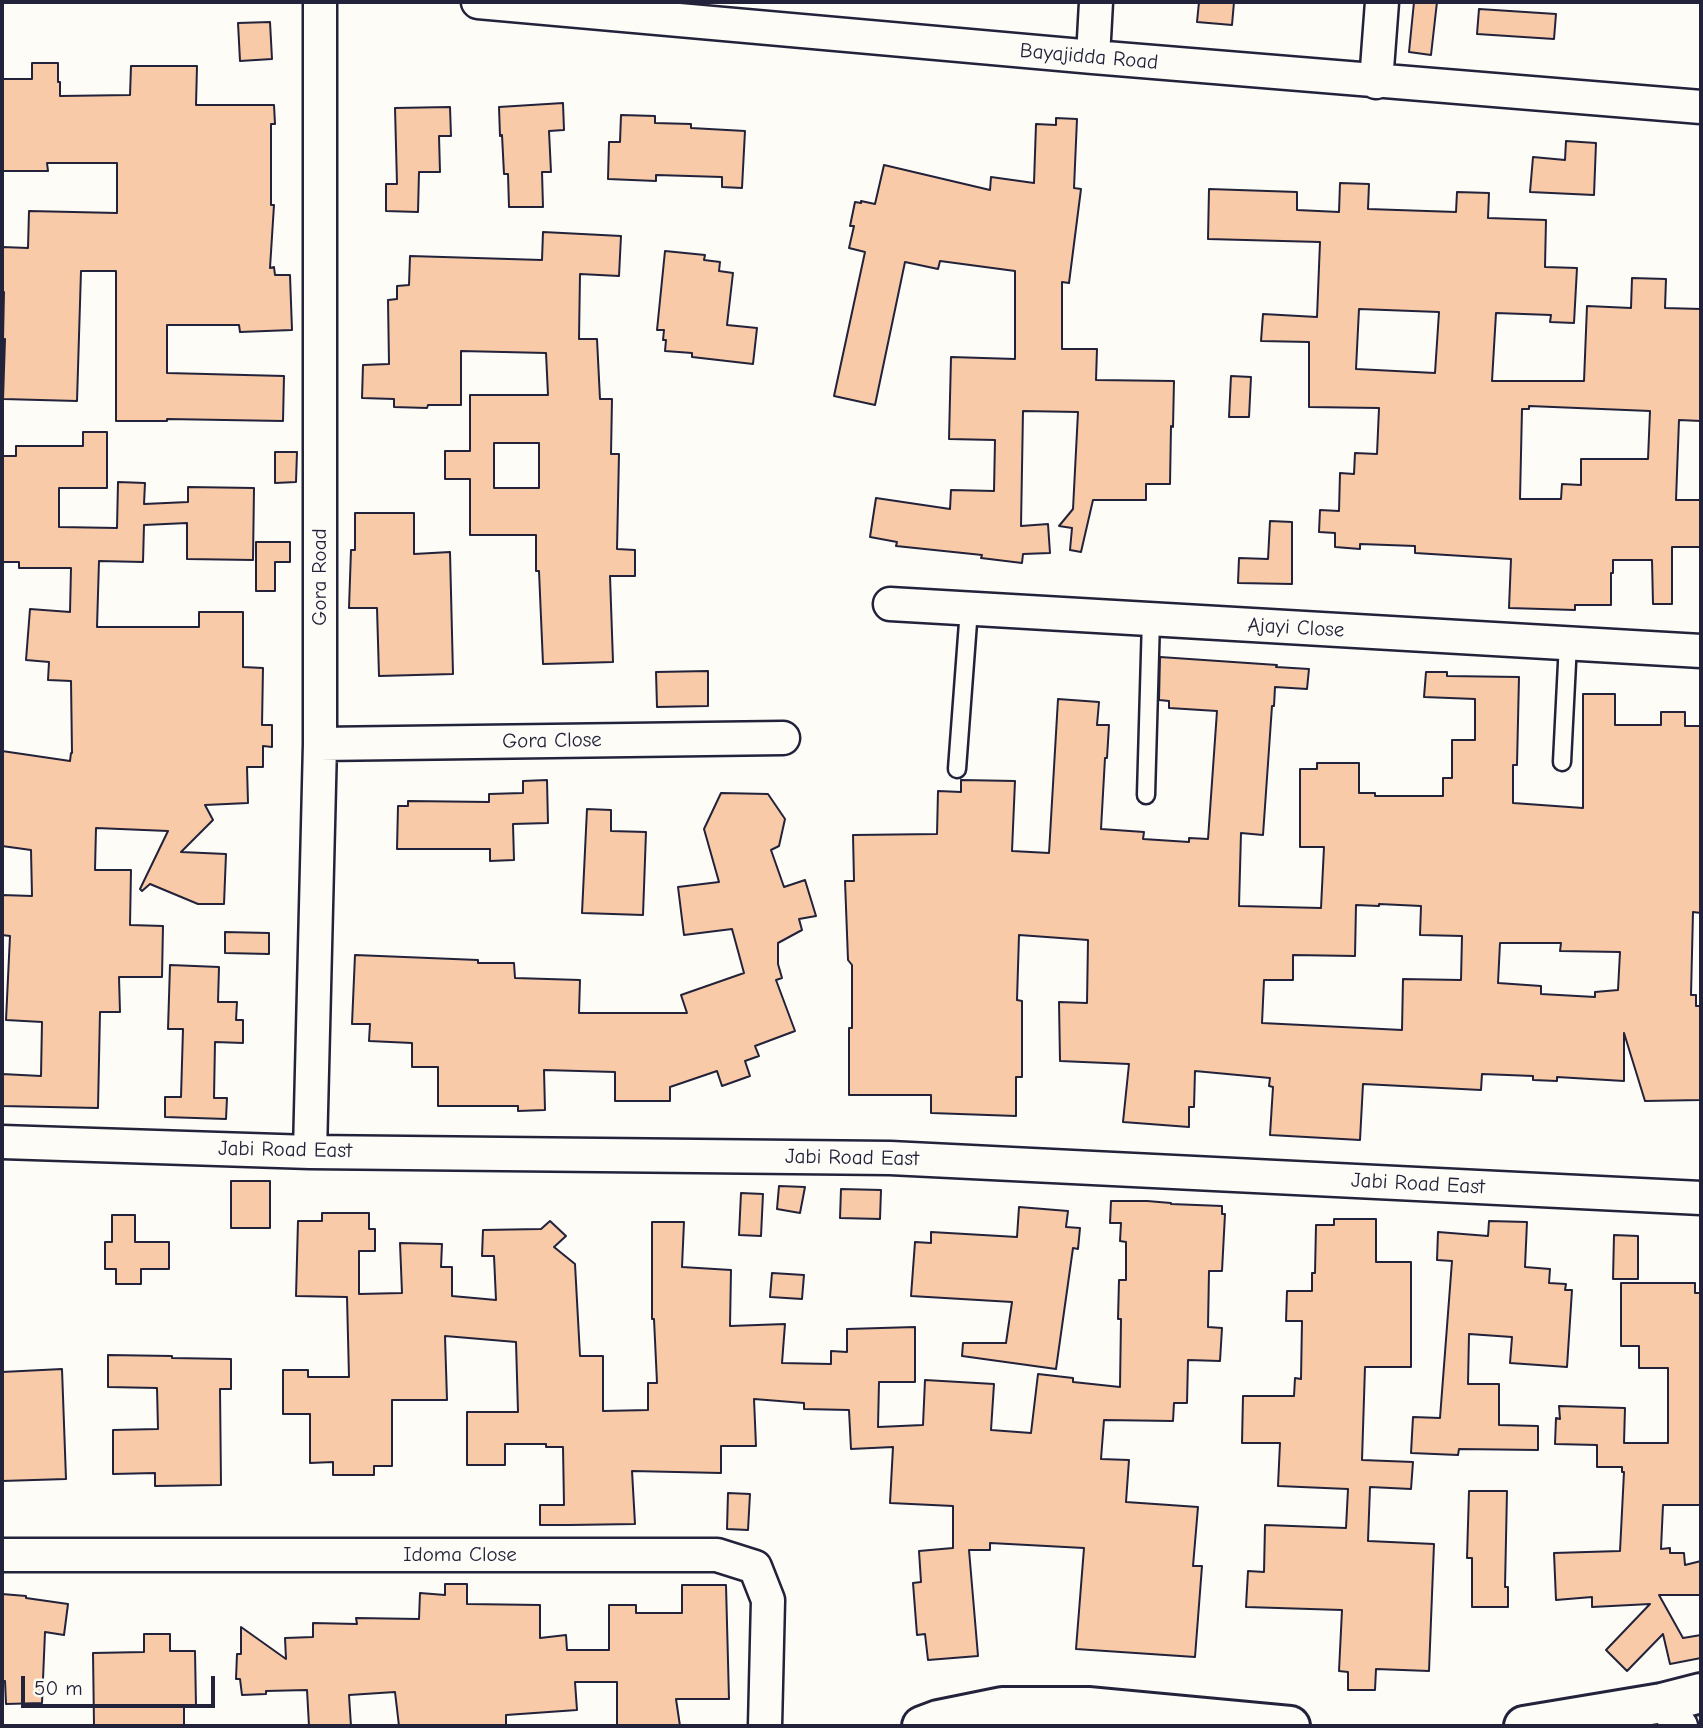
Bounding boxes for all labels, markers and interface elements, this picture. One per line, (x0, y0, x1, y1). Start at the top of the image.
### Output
street label: Bayajidda Road (1019, 38, 1159, 76)
street label: Gora Road (307, 528, 333, 626)
street label: Ajayi Close (1247, 613, 1345, 643)
street label: Gora Close (502, 728, 602, 754)
street label: Jabi Road East (218, 1136, 352, 1164)
street label: Jabi Road East (785, 1144, 919, 1172)
street label: Jabi Road East (1350, 1168, 1486, 1200)
street label: Idoma Close (403, 1542, 517, 1568)
scale bar (24, 1662, 219, 1706)
text: 50 m (34, 1676, 83, 1700)

